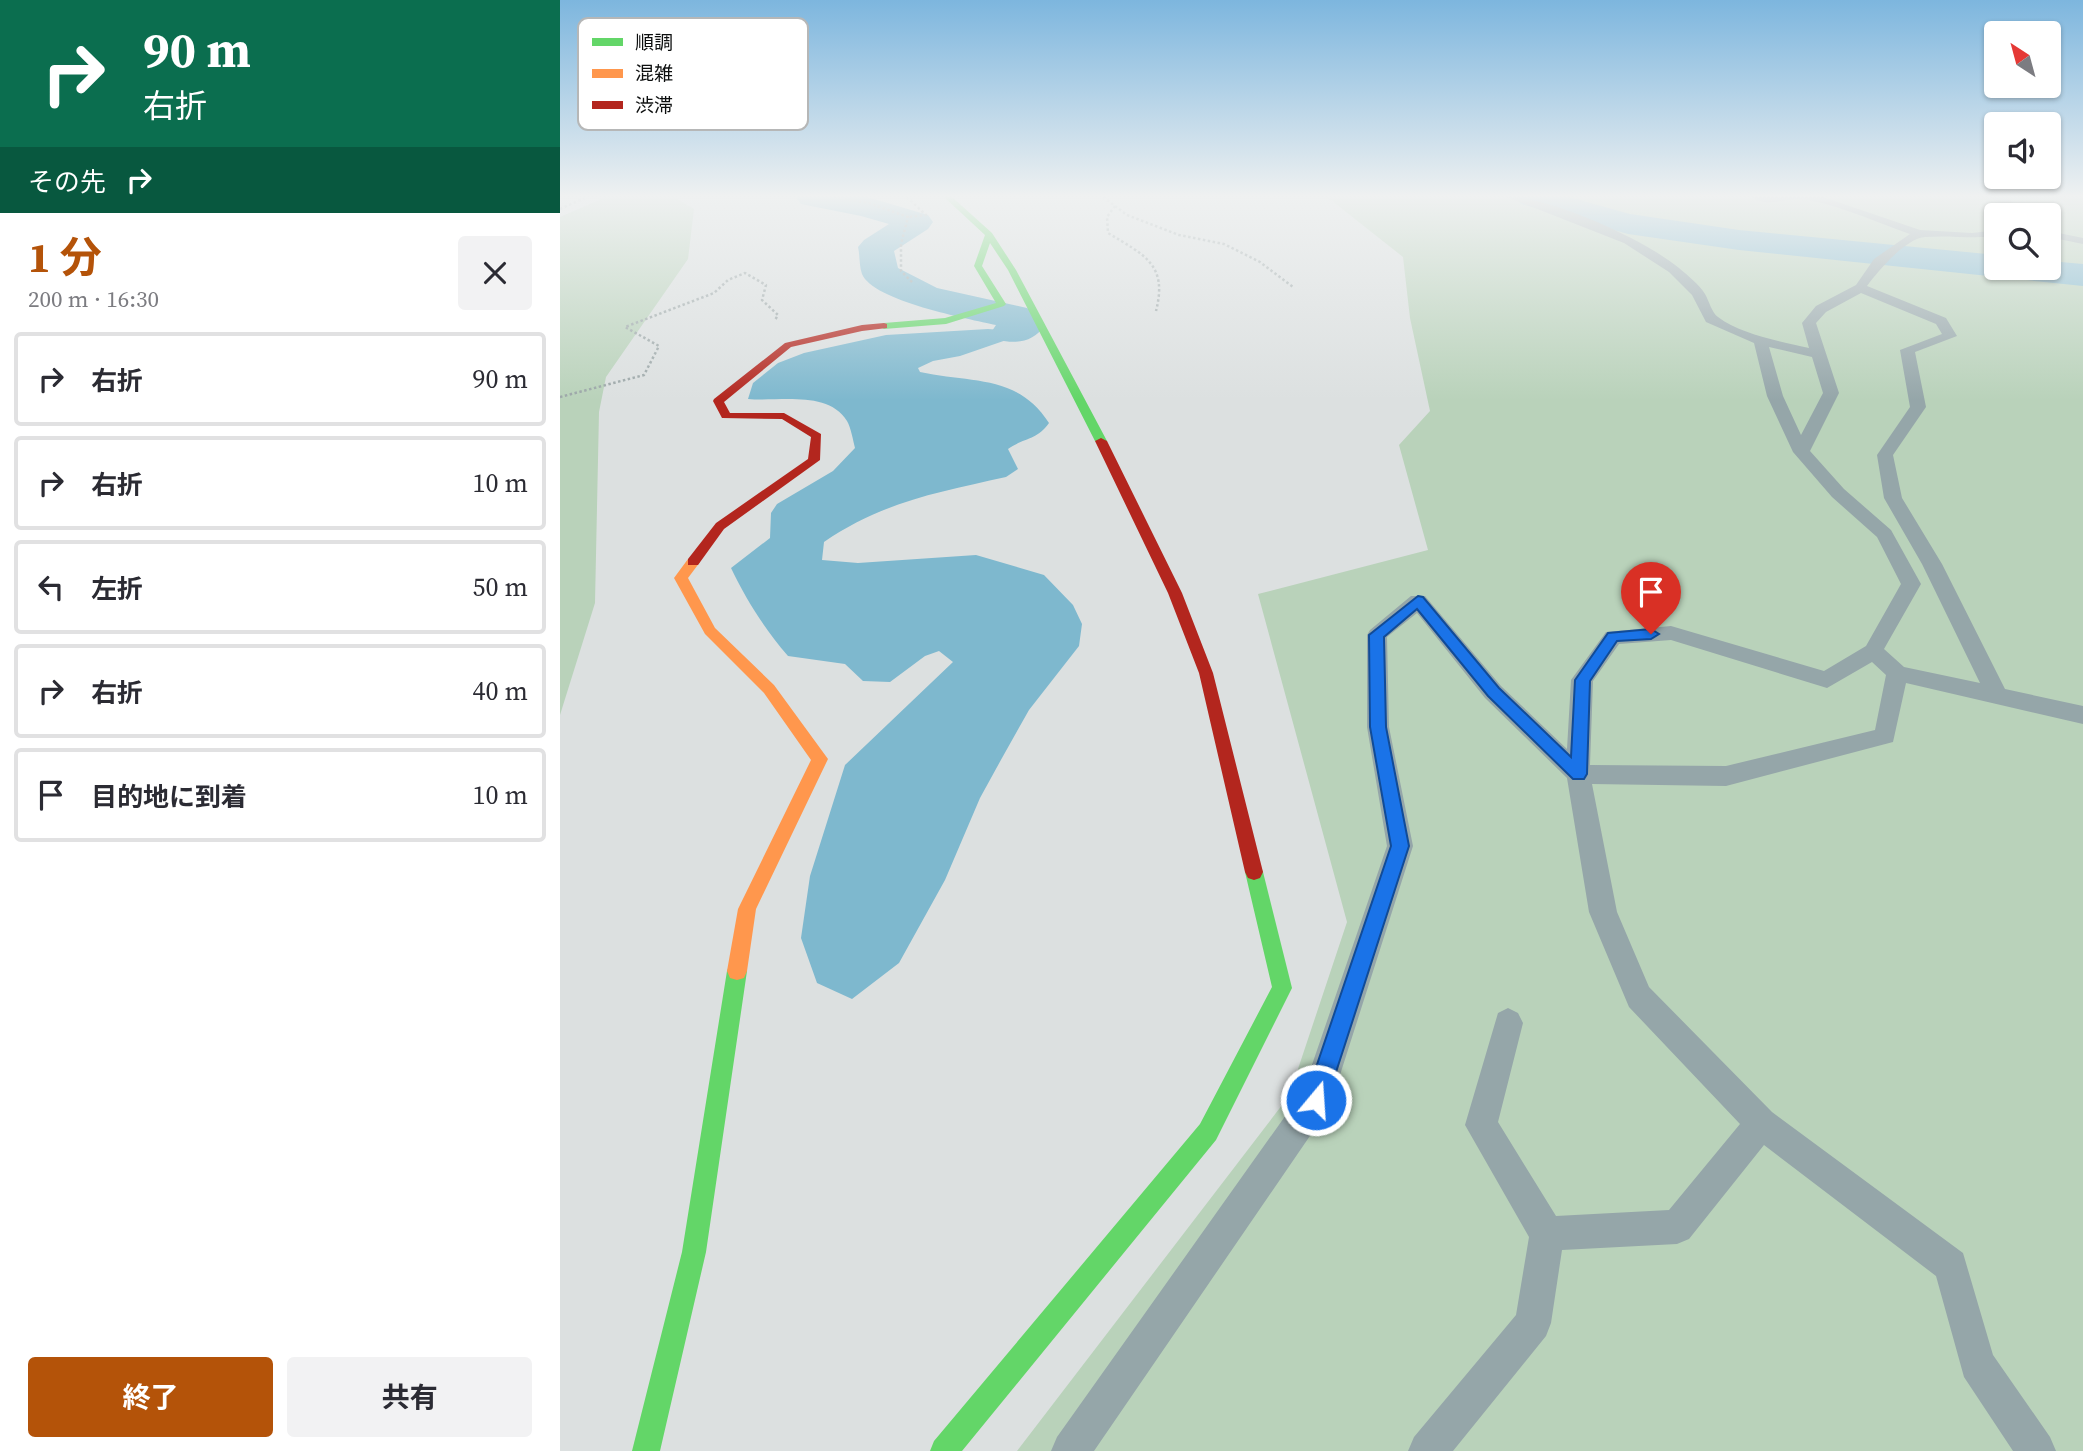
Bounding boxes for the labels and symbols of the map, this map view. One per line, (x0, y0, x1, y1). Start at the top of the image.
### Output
legend (578, 18, 808, 130)
north arrow (1984, 21, 2062, 98)
text: 順調 (635, 29, 673, 55)
text: 混雑 (635, 60, 673, 86)
text: 渋滞 (635, 92, 673, 118)
pin (1621, 562, 1681, 634)
position arrow (1279, 1063, 1353, 1137)

